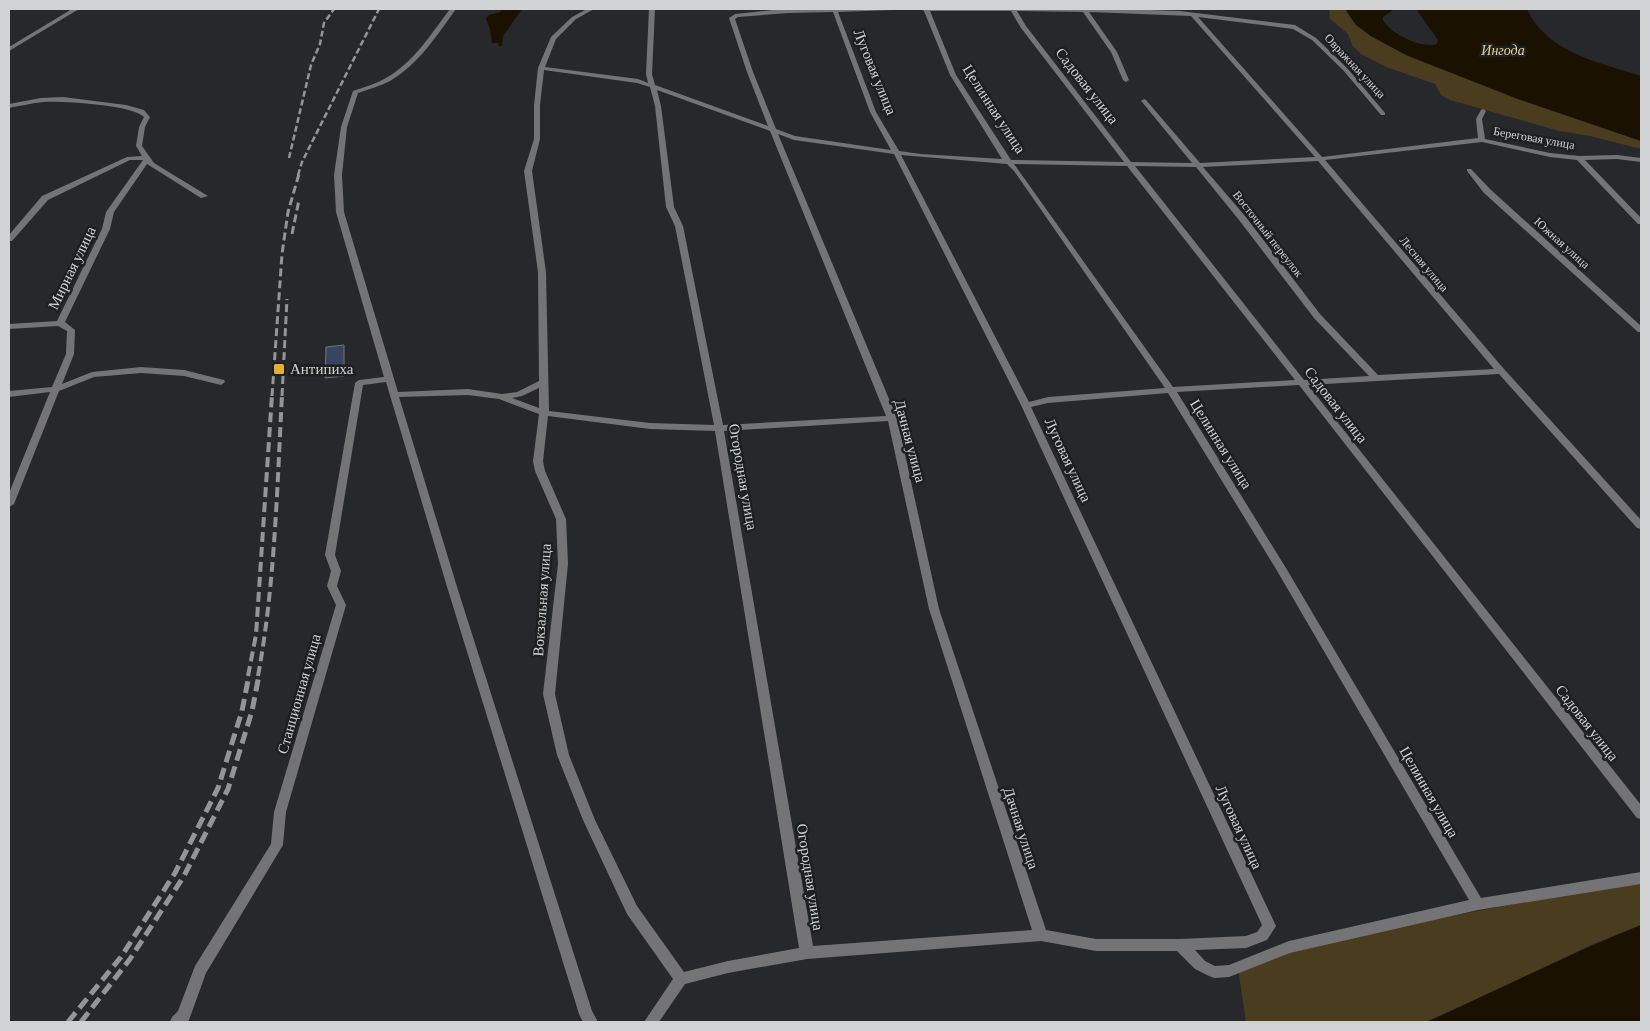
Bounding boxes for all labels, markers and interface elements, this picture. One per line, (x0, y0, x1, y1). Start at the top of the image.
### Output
street label: Луговая улица (851, 27, 900, 117)
street label: Овражная улица (1322, 31, 1389, 102)
water label: Ингода (1480, 42, 1525, 58)
street label: Садовая улица (1052, 45, 1122, 127)
street label: Целинная улица (959, 62, 1029, 157)
street label: Береговая улица (1492, 124, 1576, 152)
street label: Восточный переулок (1230, 188, 1306, 280)
street label: Южная улица (1531, 214, 1593, 272)
street label: Мирная улица (45, 224, 99, 312)
street label: Лесная улица (1397, 233, 1452, 295)
place label: Антипиха (290, 361, 354, 377)
marker: Антипиха (272, 362, 286, 376)
street label: Садовая улица (1301, 364, 1371, 446)
street label: Целинная улица (1187, 396, 1255, 492)
street label: Дачная улица (891, 398, 929, 485)
street label: Луговая улица (1042, 415, 1095, 505)
street label: Огородная улица (726, 423, 760, 532)
street label: Вокзальная улица (530, 543, 554, 657)
street label: Станционная улица (274, 632, 324, 756)
street label: Садовая улица (1552, 682, 1622, 764)
street label: Целинная улица (1396, 744, 1462, 841)
street label: Луговая улица (1213, 782, 1266, 872)
street label: Дачная улица (1000, 785, 1042, 871)
street label: Огородная улица (794, 823, 826, 932)

